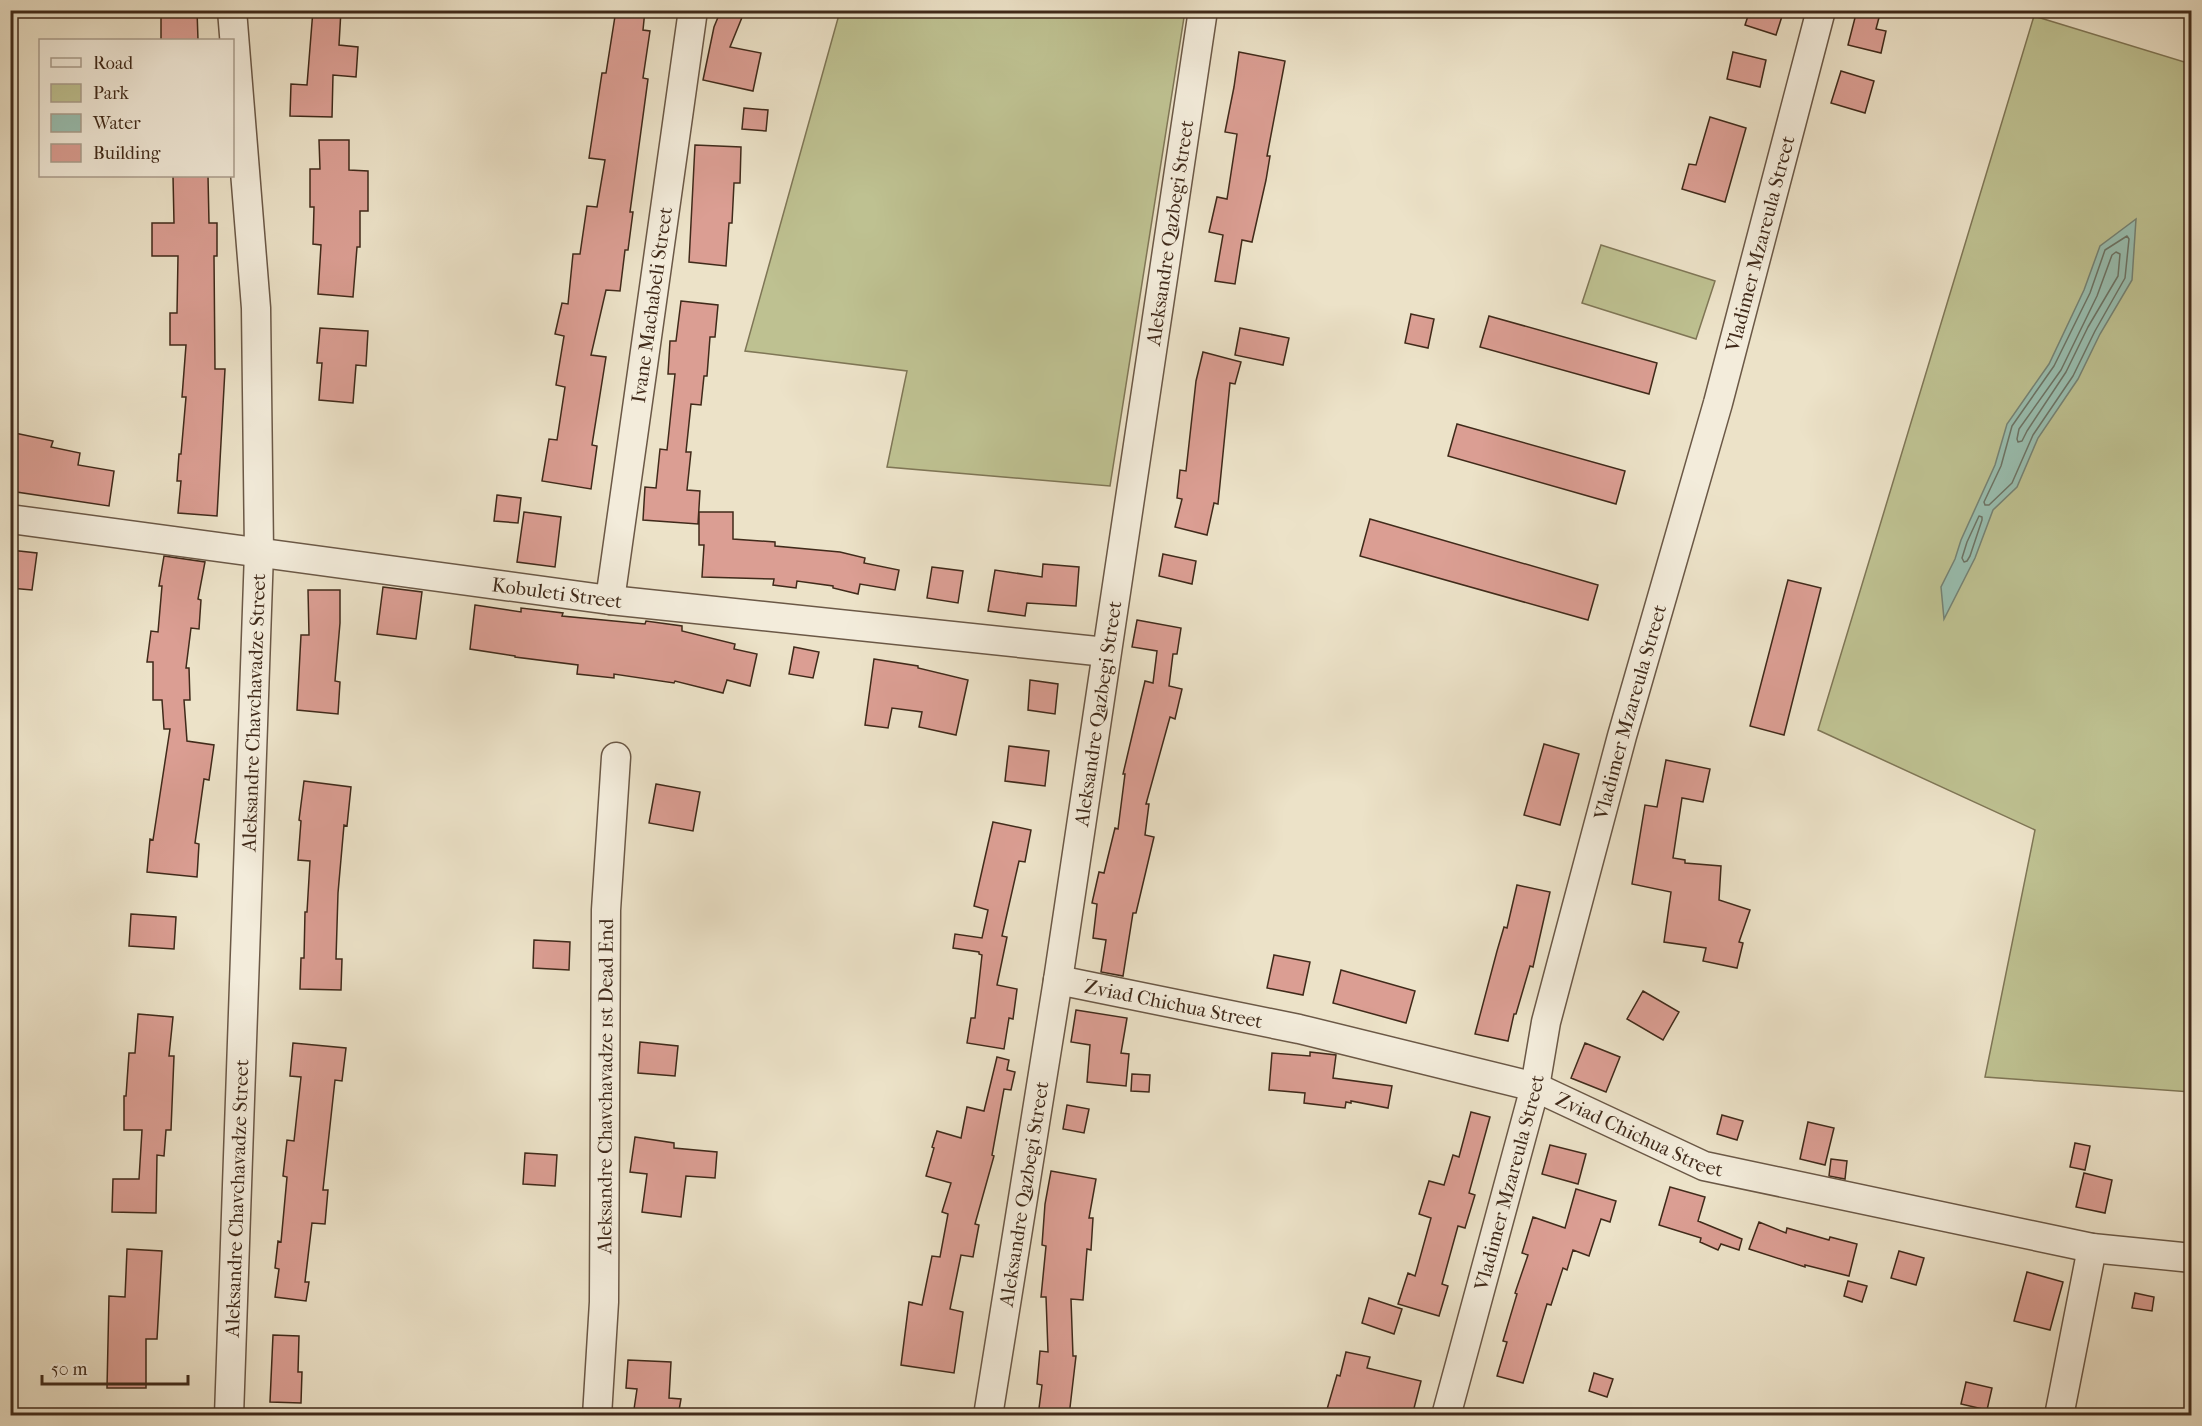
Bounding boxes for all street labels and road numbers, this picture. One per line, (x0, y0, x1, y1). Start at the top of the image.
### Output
street label: Aleksandre Qazbegi Street (1141, 119, 1198, 348)
street label: Vladimer Mzareula Street (1720, 133, 1799, 355)
street label: Ivane Machabeli Street (626, 205, 677, 404)
street label: Aleksandre Chavchavadze Street (237, 573, 270, 853)
street label: Kobuleti Street (490, 573, 623, 613)
street label: Aleksandre Qazbegi Street (1069, 599, 1126, 829)
street label: Vladimer Mzareula Street (1589, 602, 1671, 823)
street label: Aleksandre Chavchavadze 1st Dead End (593, 917, 617, 1255)
street label: Zviad Chichua Street (1082, 974, 1265, 1033)
street label: Aleksandre Chavchavadze Street (220, 1059, 253, 1339)
street label: Vladimer Mzareula Street (1469, 1073, 1548, 1294)
street label: Aleksandre Qazbegi Street (994, 1080, 1053, 1309)
street label: Zviad Chichua Street (1552, 1087, 1725, 1181)

